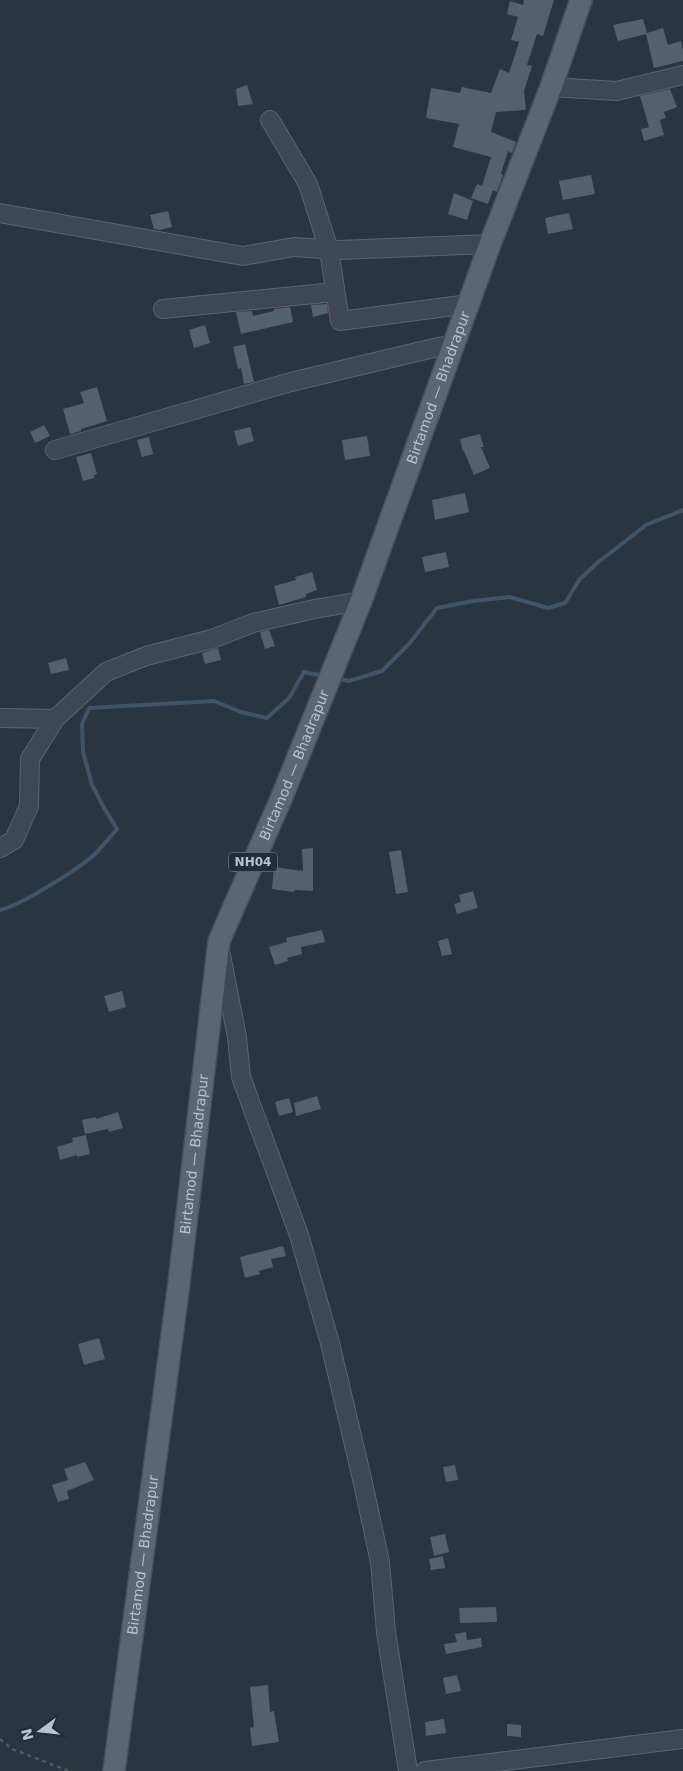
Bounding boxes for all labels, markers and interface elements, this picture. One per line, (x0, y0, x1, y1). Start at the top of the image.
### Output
street label: Birtamod — Bhadrapur (403, 309, 473, 466)
street label: Birtamod — Bhadrapur (256, 687, 332, 843)
road number: NH04 (229, 852, 277, 872)
street label: Birtamod — Bhadrapur (177, 1073, 211, 1235)
street label: Birtamod — Bhadrapur (124, 1474, 161, 1636)
north arrow (15, 1706, 65, 1756)
text: N (18, 1727, 37, 1742)

